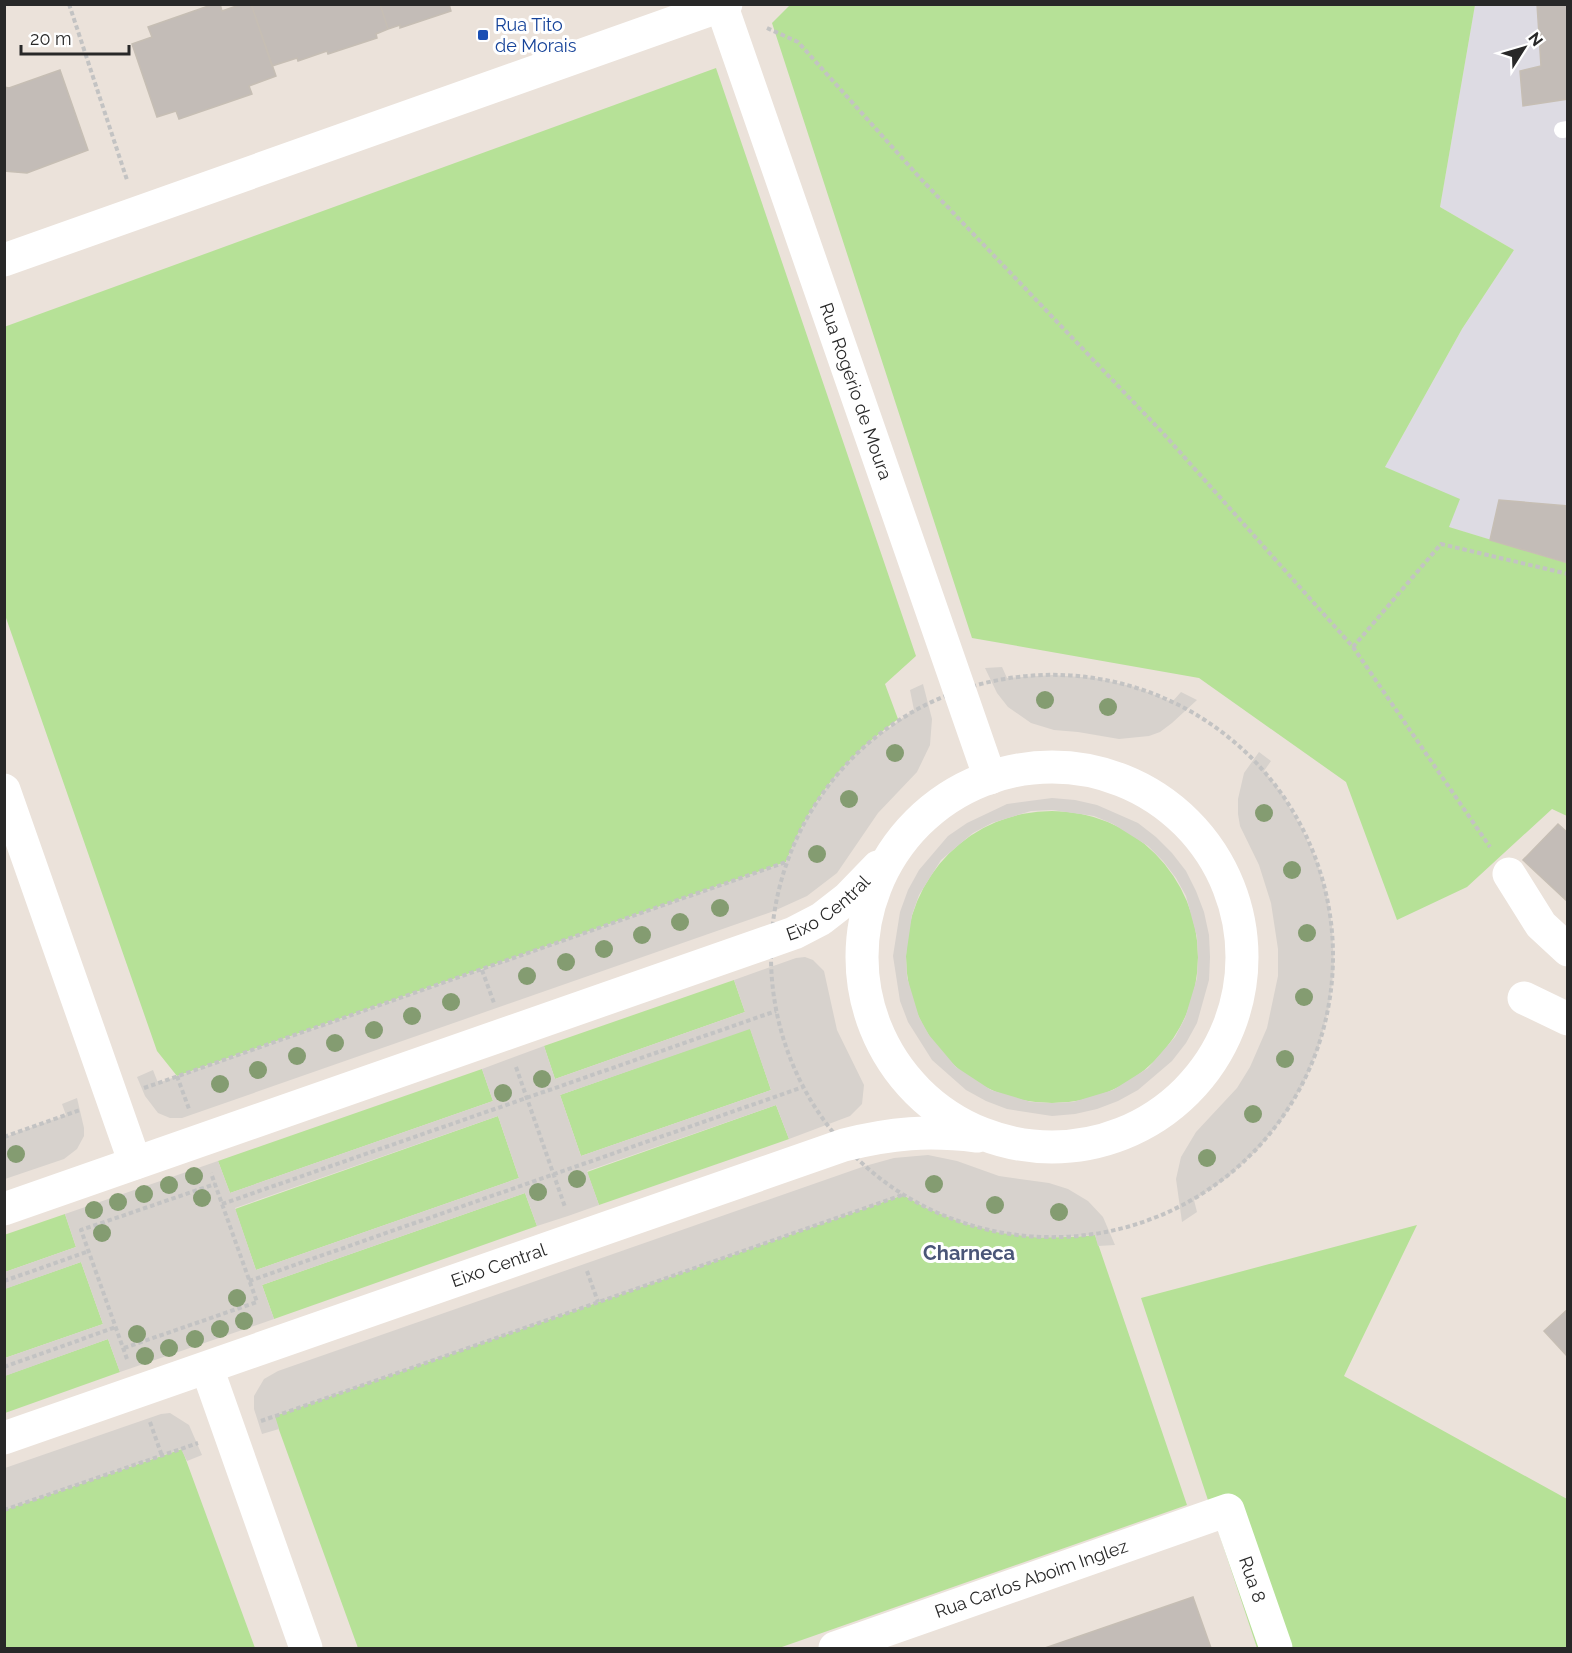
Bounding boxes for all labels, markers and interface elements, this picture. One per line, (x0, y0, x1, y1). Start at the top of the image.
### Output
place label: Rua Tito de Morais (495, 14, 577, 56)
scale bar (21, 18, 129, 56)
north arrow (1494, 18, 1554, 78)
text: 20 m (30, 28, 72, 49)
marker: Rua Tito de Morais (476, 28, 490, 42)
text: N (1524, 29, 1547, 50)
street label: Rua Rogério de Moura (816, 300, 896, 482)
street label: Eixo Central (783, 871, 874, 945)
street label: Eixo Central (448, 1239, 549, 1291)
district label: Charneca (923, 1241, 1015, 1265)
street label: Rua Carlos Aboim Inglez (932, 1535, 1130, 1622)
street label: Rua 8 (1235, 1553, 1270, 1605)

